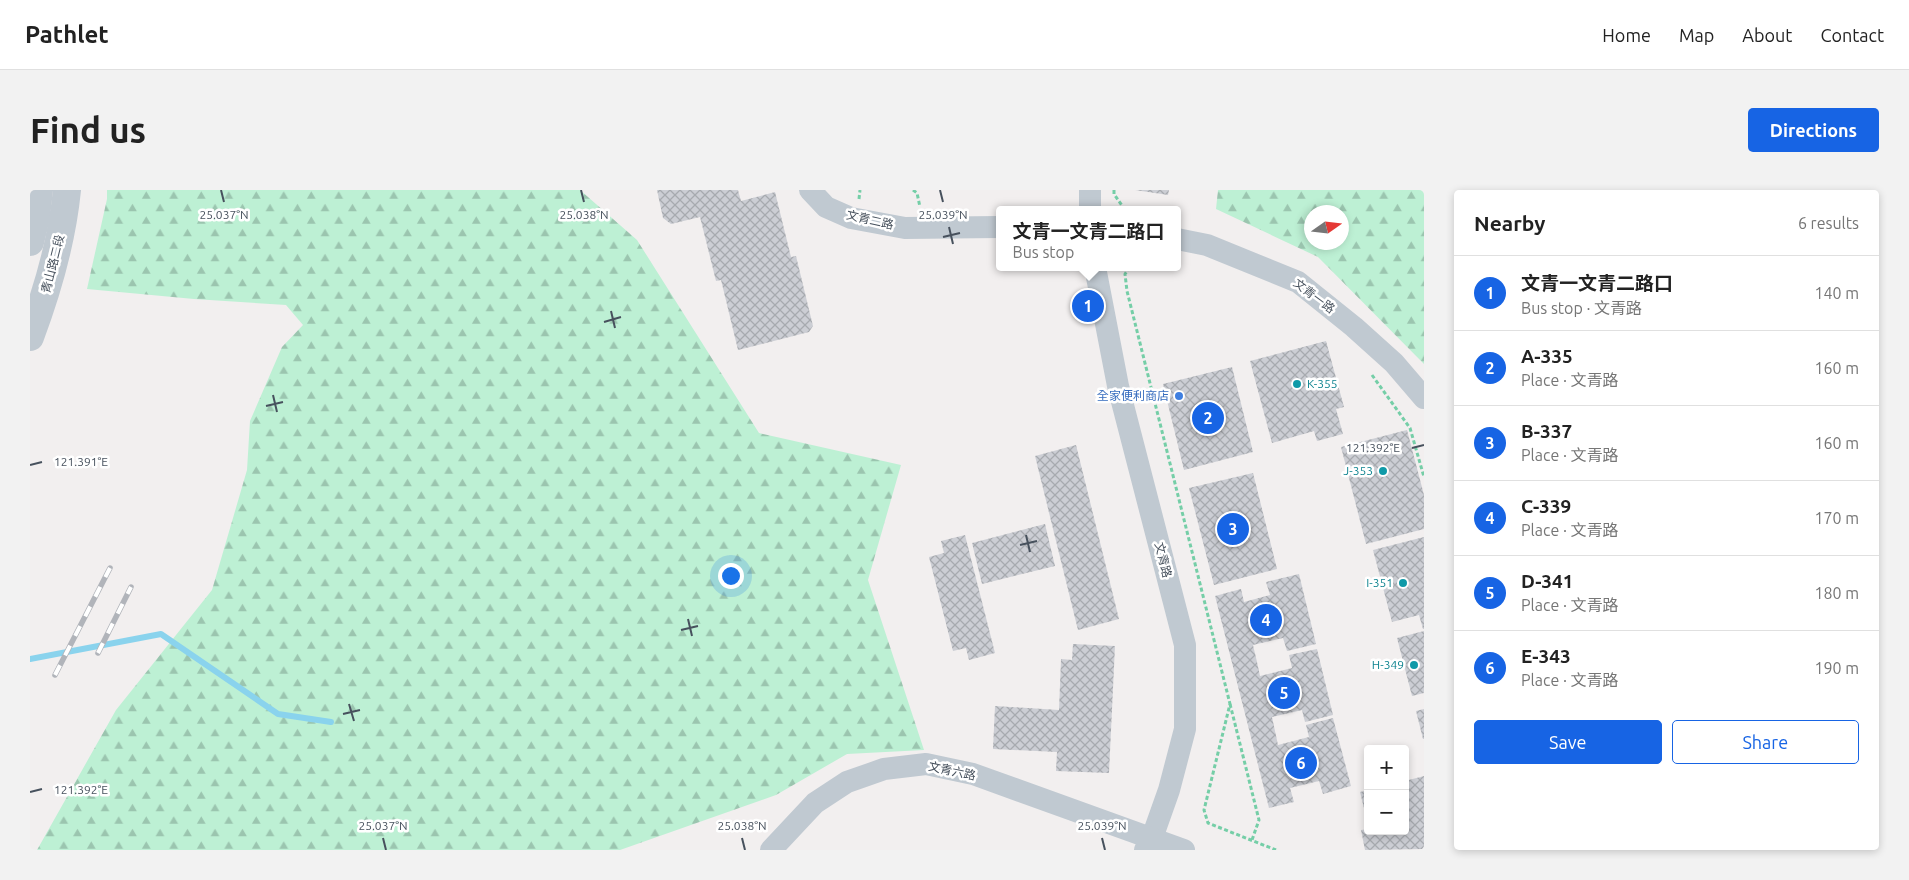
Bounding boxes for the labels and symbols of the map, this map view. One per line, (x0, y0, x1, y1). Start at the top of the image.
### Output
north arrow (1304, 205, 1349, 250)
text: 25.037°N (199, 208, 249, 221)
text: 25.038°N (559, 208, 609, 221)
street label: 文青二路 (845, 208, 895, 231)
text: 25.039°N (918, 208, 968, 221)
street label: 青山路二段 (39, 233, 66, 295)
street label: 文青一路 (1291, 276, 1337, 315)
pin: 1 (1072, 287, 1104, 325)
place label: K-355 (1307, 377, 1338, 390)
marker: K-355 (1291, 378, 1303, 390)
place label: 全家便利商店 (1097, 389, 1169, 402)
marker: 全家便利商店 (1173, 390, 1185, 402)
pin: 2 (1192, 399, 1224, 437)
text: 121.392°E (1346, 441, 1400, 454)
text: 121.391°E (54, 455, 108, 468)
place label: J-353 (1343, 464, 1373, 477)
marker: J-353 (1377, 465, 1389, 477)
pin: 3 (1217, 510, 1249, 548)
street label: 文青路 (1153, 541, 1174, 579)
your location (718, 563, 744, 589)
place label: I-351 (1366, 576, 1393, 589)
marker: I-351 (1397, 577, 1409, 589)
pin: 4 (1250, 601, 1282, 639)
place label: H-349 (1372, 658, 1404, 671)
marker: H-349 (1408, 659, 1420, 671)
pin: 5 (1268, 674, 1300, 712)
pin: 6 (1285, 744, 1317, 782)
street label: 文青六路 (927, 759, 977, 782)
text: 121.392°E (54, 783, 108, 796)
text: 25.037°N (358, 819, 408, 832)
text: 25.038°N (717, 819, 767, 832)
text: 25.039°N (1077, 819, 1127, 832)

